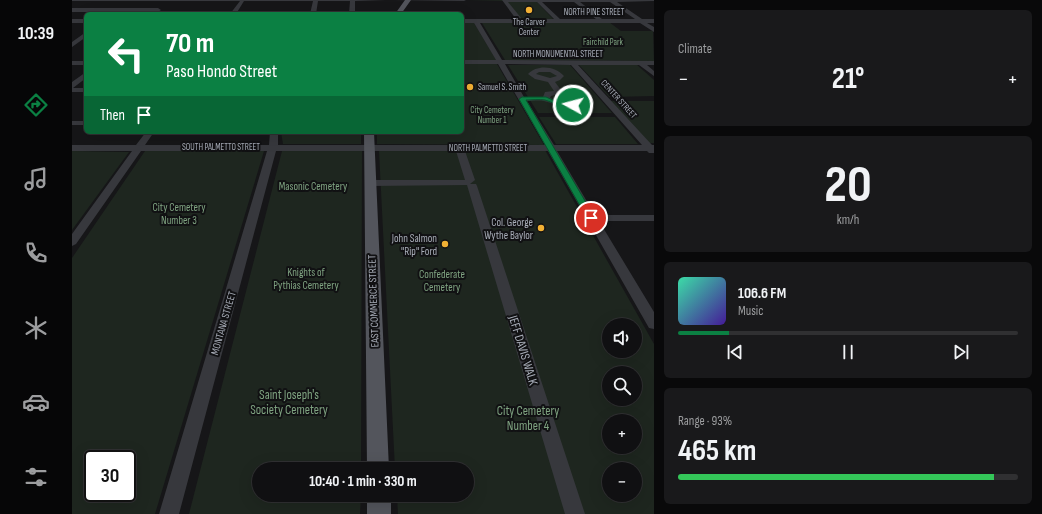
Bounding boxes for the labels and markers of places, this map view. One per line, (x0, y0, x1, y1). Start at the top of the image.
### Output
marker: The Carver Center (524, 5, 534, 15)
place label: The Carver Center (513, 17, 546, 38)
marker: Samuel S. Smith (465, 82, 475, 92)
place label: Samuel S. Smith (478, 82, 527, 93)
pin (574, 201, 608, 235)
place label: Col. George Wythe Baylor (484, 216, 533, 242)
marker: Col. George Wythe Baylor (536, 223, 546, 233)
place label: John Salmon "Rip" Ford (391, 232, 437, 258)
marker: John Salmon "Rip" Ford (440, 239, 450, 249)

